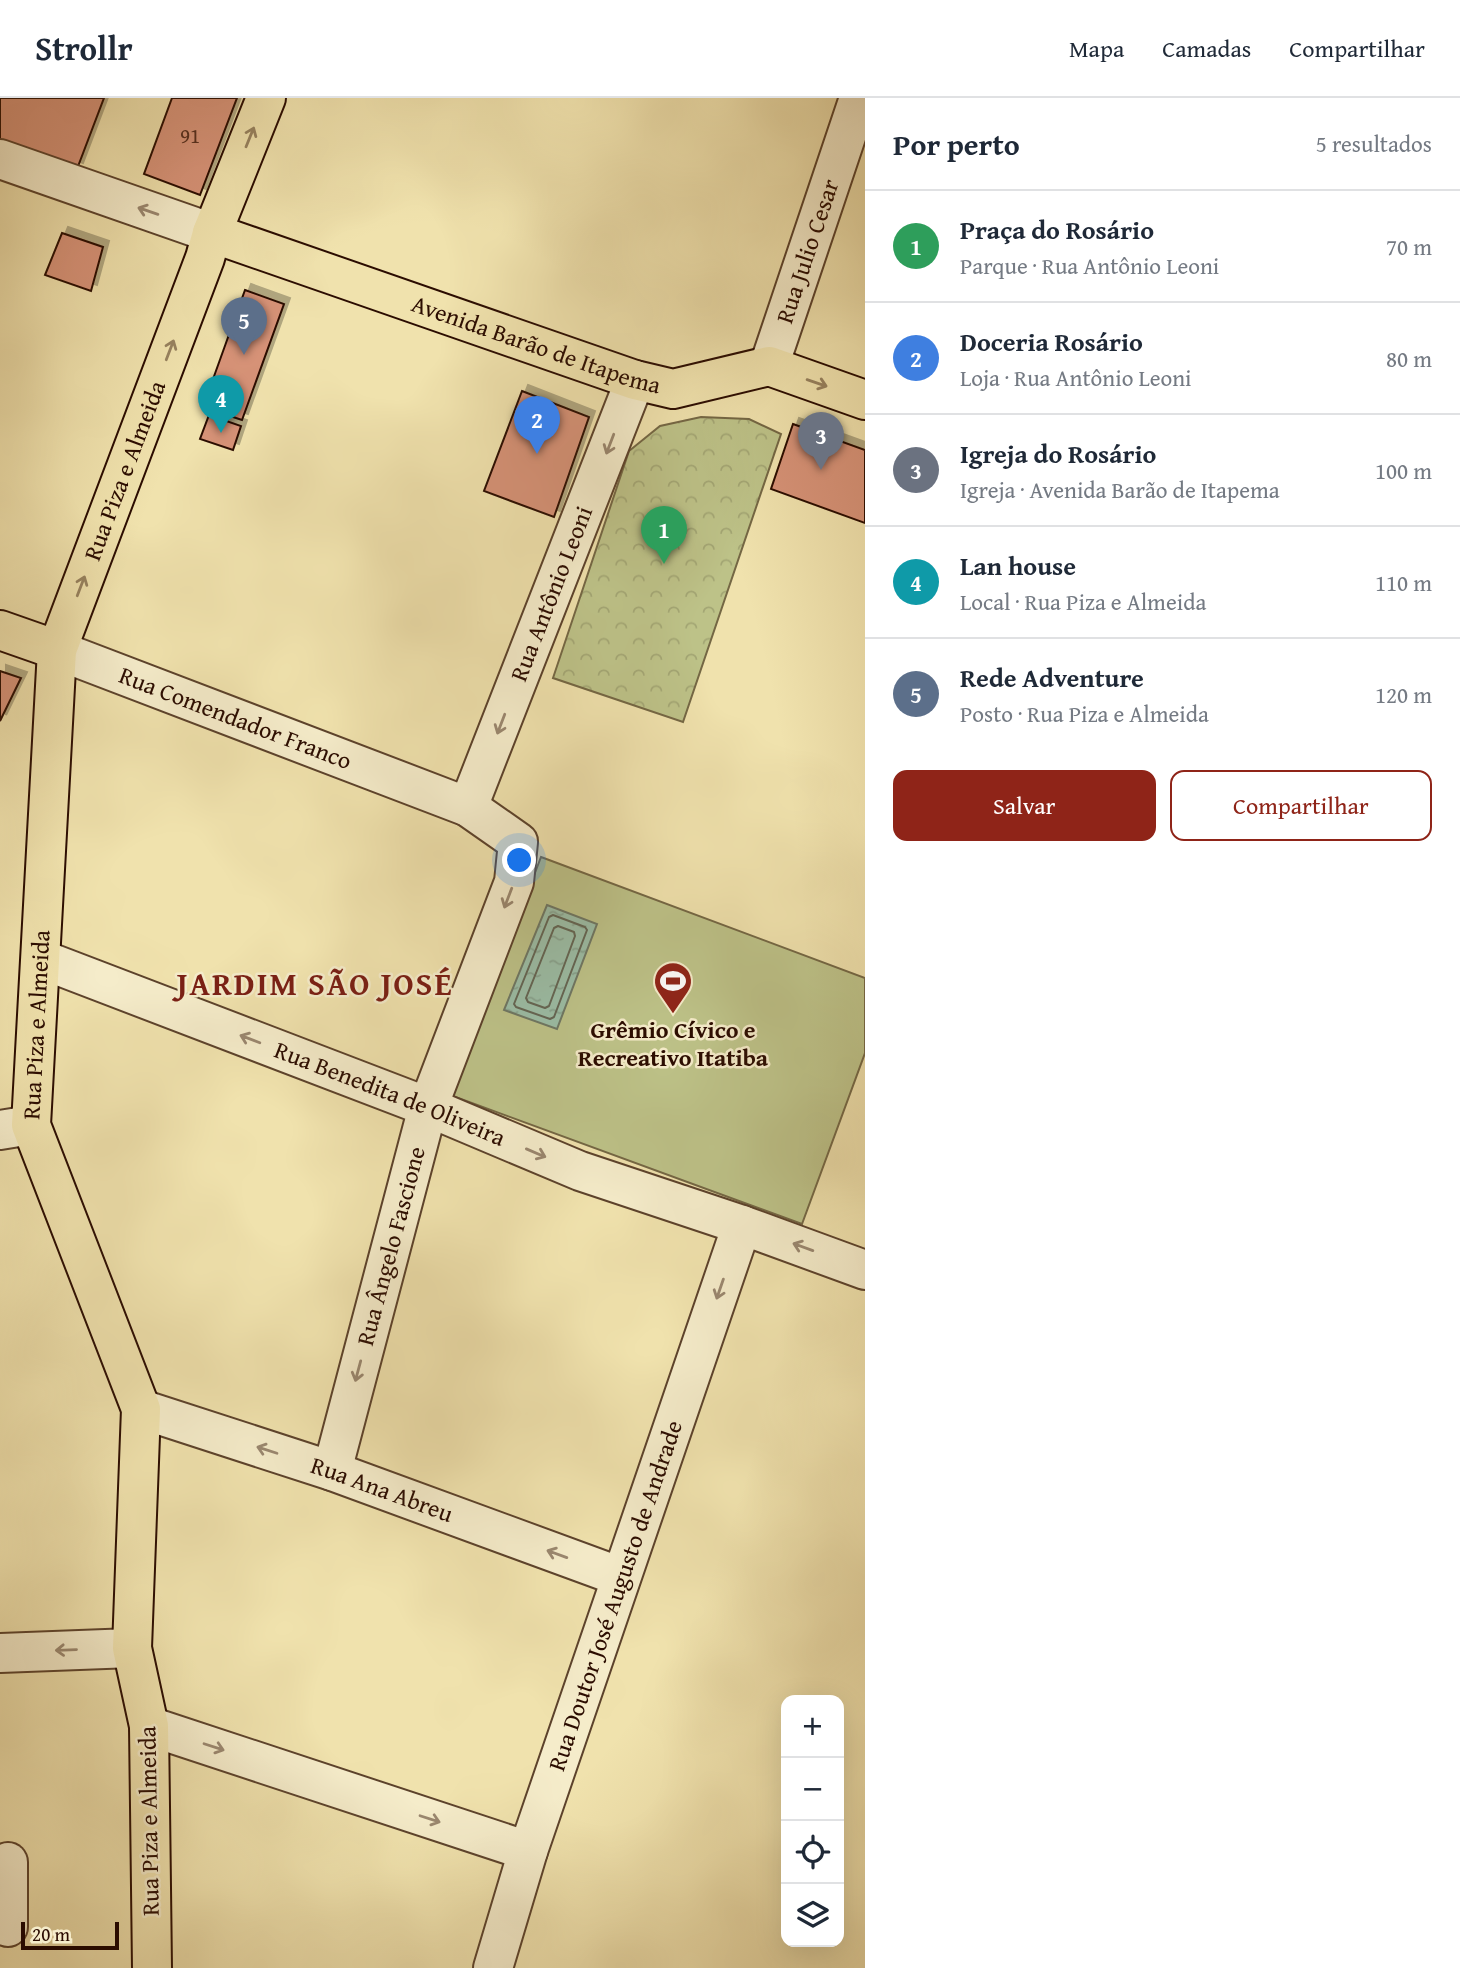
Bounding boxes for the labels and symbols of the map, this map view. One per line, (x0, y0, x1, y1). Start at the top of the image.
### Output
house number: 91 (180, 120, 200, 151)
one-way arrow (245, 127, 258, 149)
street label: Rua Julio Cesar (767, 174, 848, 328)
one-way arrow (137, 204, 159, 216)
street label: Avenida Barão de Itapema (407, 286, 665, 403)
pin: 5 (221, 297, 267, 355)
one-way arrow (165, 340, 178, 362)
street label: Rua Piza e Almeida (74, 375, 174, 565)
pin: 4 (198, 375, 244, 433)
one-way arrow (806, 377, 828, 390)
pin: 2 (514, 396, 560, 454)
pin: 3 (798, 412, 844, 470)
one-way arrow (603, 432, 616, 454)
street label: Rua Antônio Leoni (501, 501, 601, 686)
pin: 1 (641, 506, 687, 564)
one-way arrow (75, 575, 88, 597)
street label: Rua Comendador Franco (114, 657, 357, 778)
one-way arrow (493, 713, 506, 734)
your location (502, 843, 536, 877)
one-way arrow (500, 886, 513, 908)
street label: Rua Piza e Almeida (13, 928, 59, 1120)
district label: JARDIM SÃO JOSÉ (172, 960, 454, 1007)
sports icon: Grêmio Cívico e Recreativo Itatiba (652, 960, 694, 1015)
place label: Grêmio Cívico e Recreativo Itatiba (578, 1012, 769, 1075)
one-way arrow (239, 1031, 261, 1044)
street label: Rua Benedita de Oliveira (270, 1032, 512, 1155)
street label: Rua Ângelo Fascione (347, 1142, 434, 1349)
one-way arrow (525, 1147, 546, 1160)
one-way arrow (793, 1240, 815, 1252)
one-way arrow (713, 1278, 725, 1300)
one-way arrow (351, 1360, 364, 1382)
street label: Rua Doutor José Augusto de Andrade (539, 1415, 691, 1775)
one-way arrow (257, 1443, 279, 1455)
street label: Rua Ana Abreu (307, 1447, 458, 1531)
one-way arrow (546, 1546, 568, 1559)
one-way arrow (55, 1644, 78, 1657)
street label: Rua Piza e Almeida (129, 1725, 168, 1916)
one-way arrow (203, 1742, 225, 1755)
one-way arrow (419, 1813, 441, 1826)
scale bar (21, 1919, 119, 1951)

